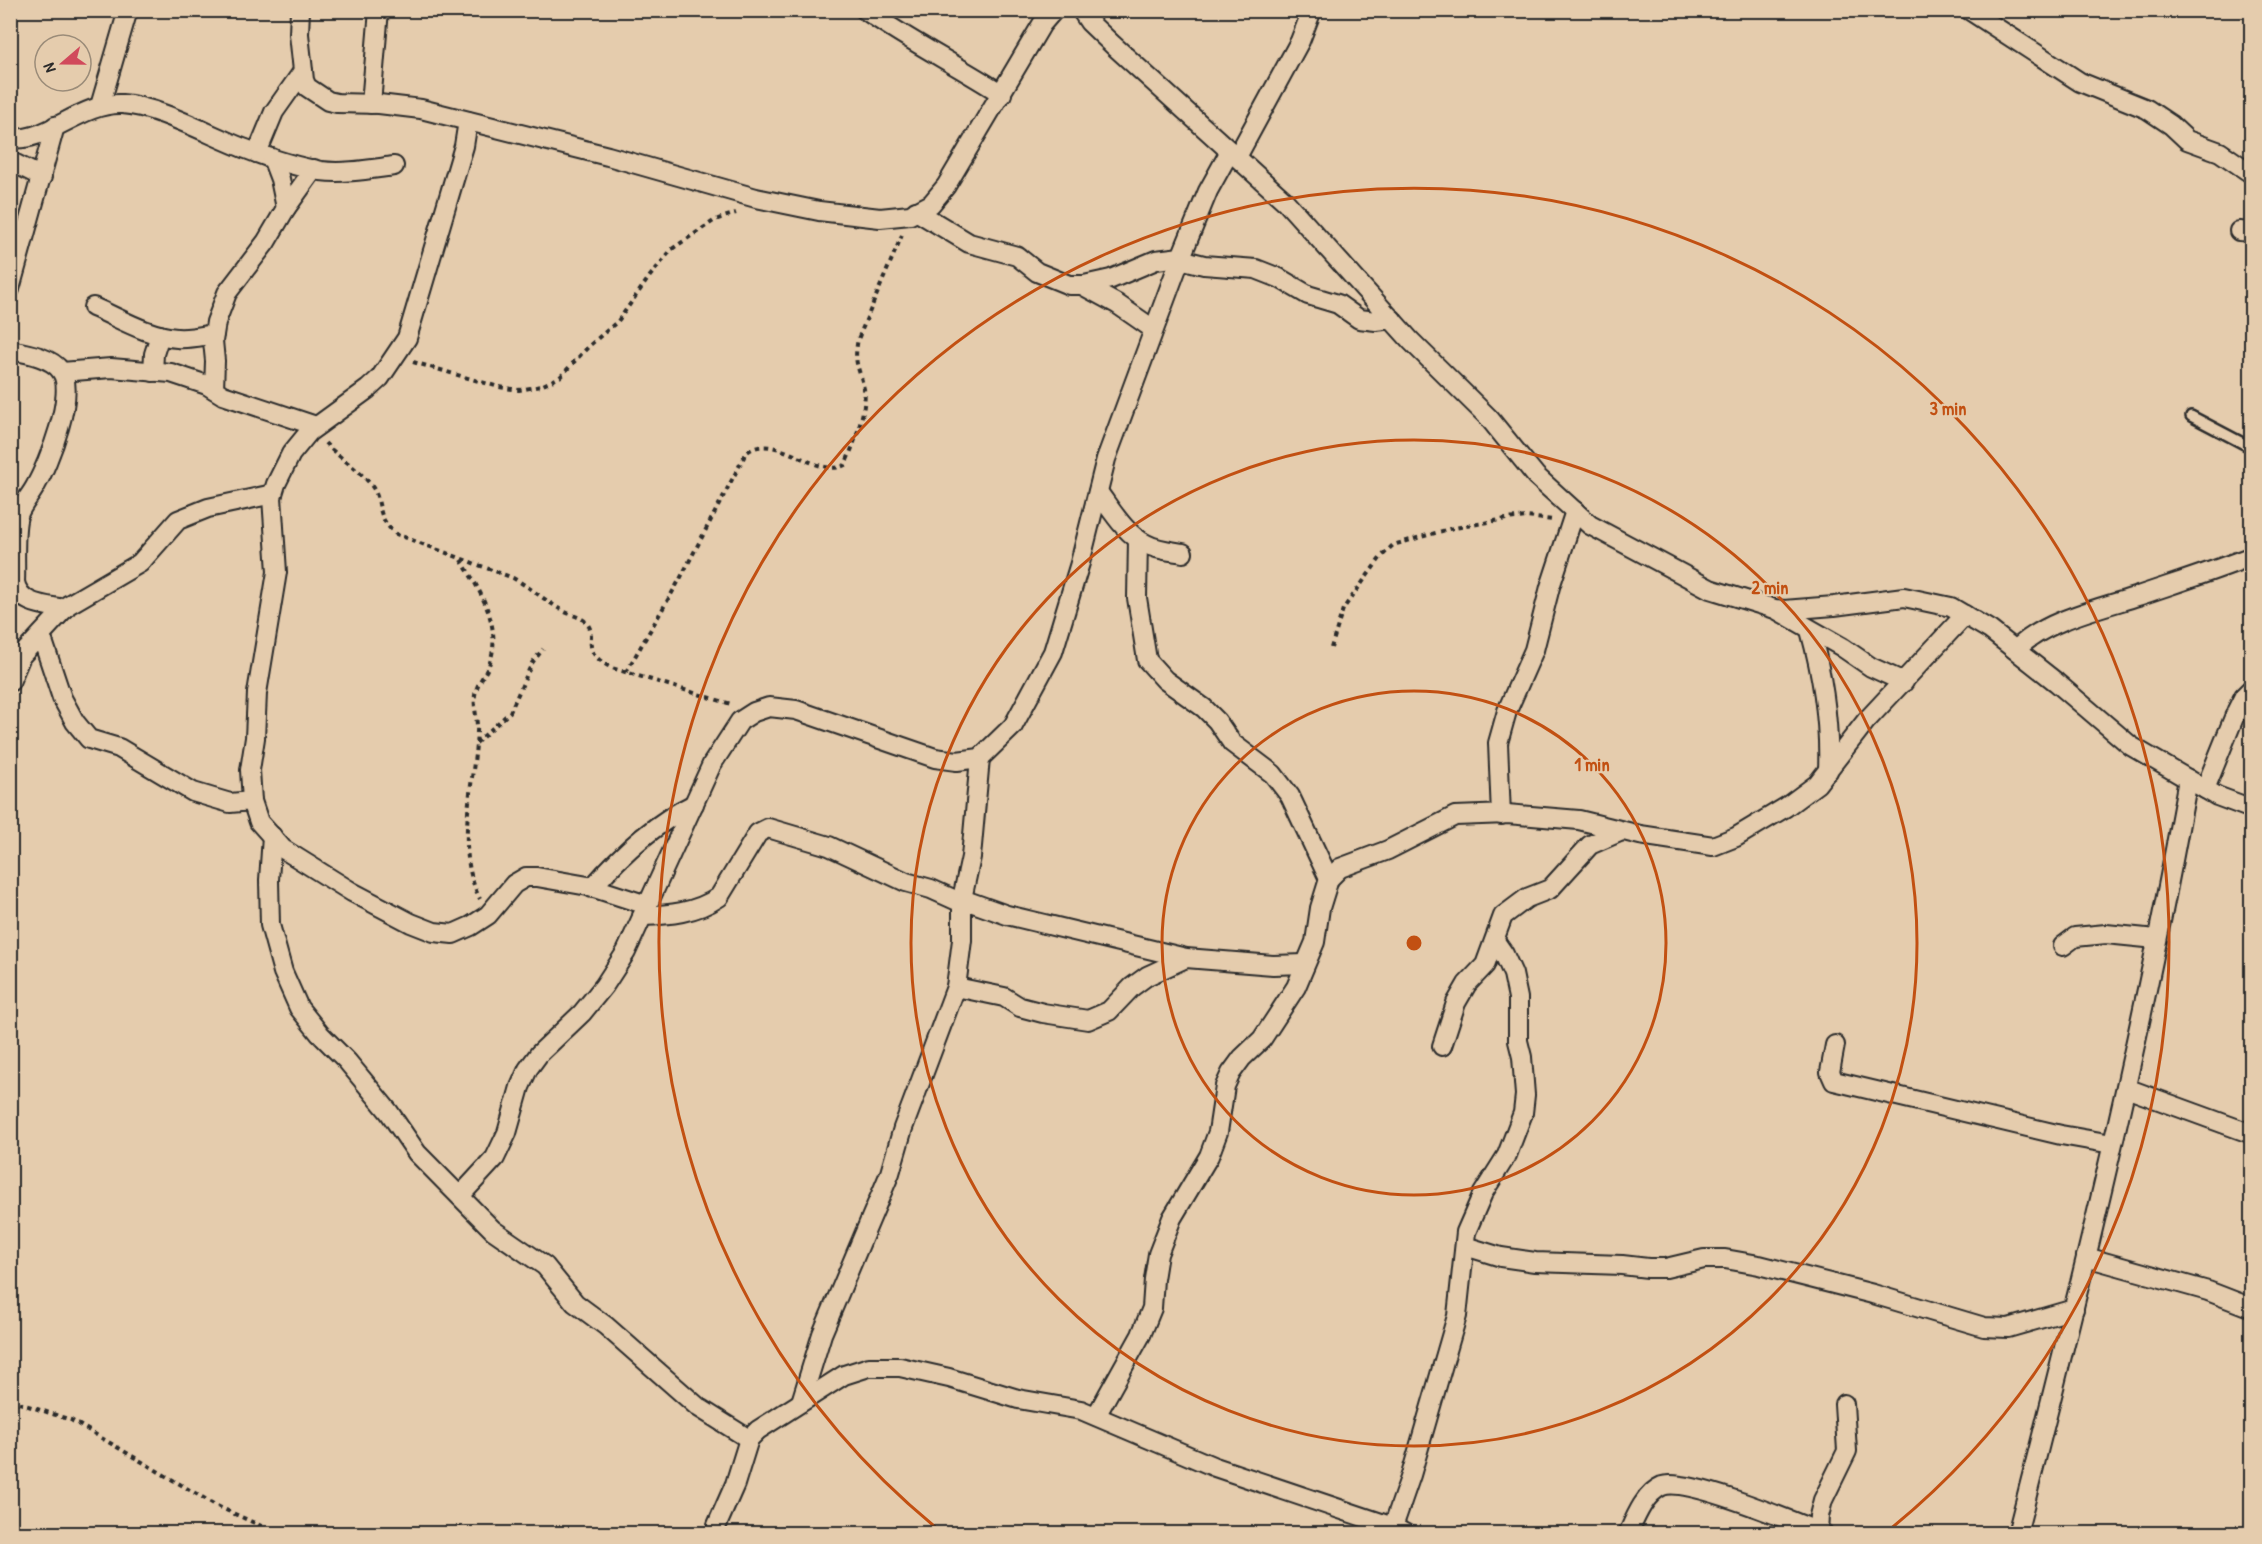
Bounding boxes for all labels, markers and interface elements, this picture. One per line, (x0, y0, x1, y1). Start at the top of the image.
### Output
north arrow (33, 33, 93, 93)
text: N (37, 60, 61, 76)
text: 3 min (1930, 396, 1966, 421)
text: 2 min (1752, 575, 1788, 600)
text: 1 min (1574, 752, 1610, 777)
centre of rings (1404, 933, 1424, 953)

